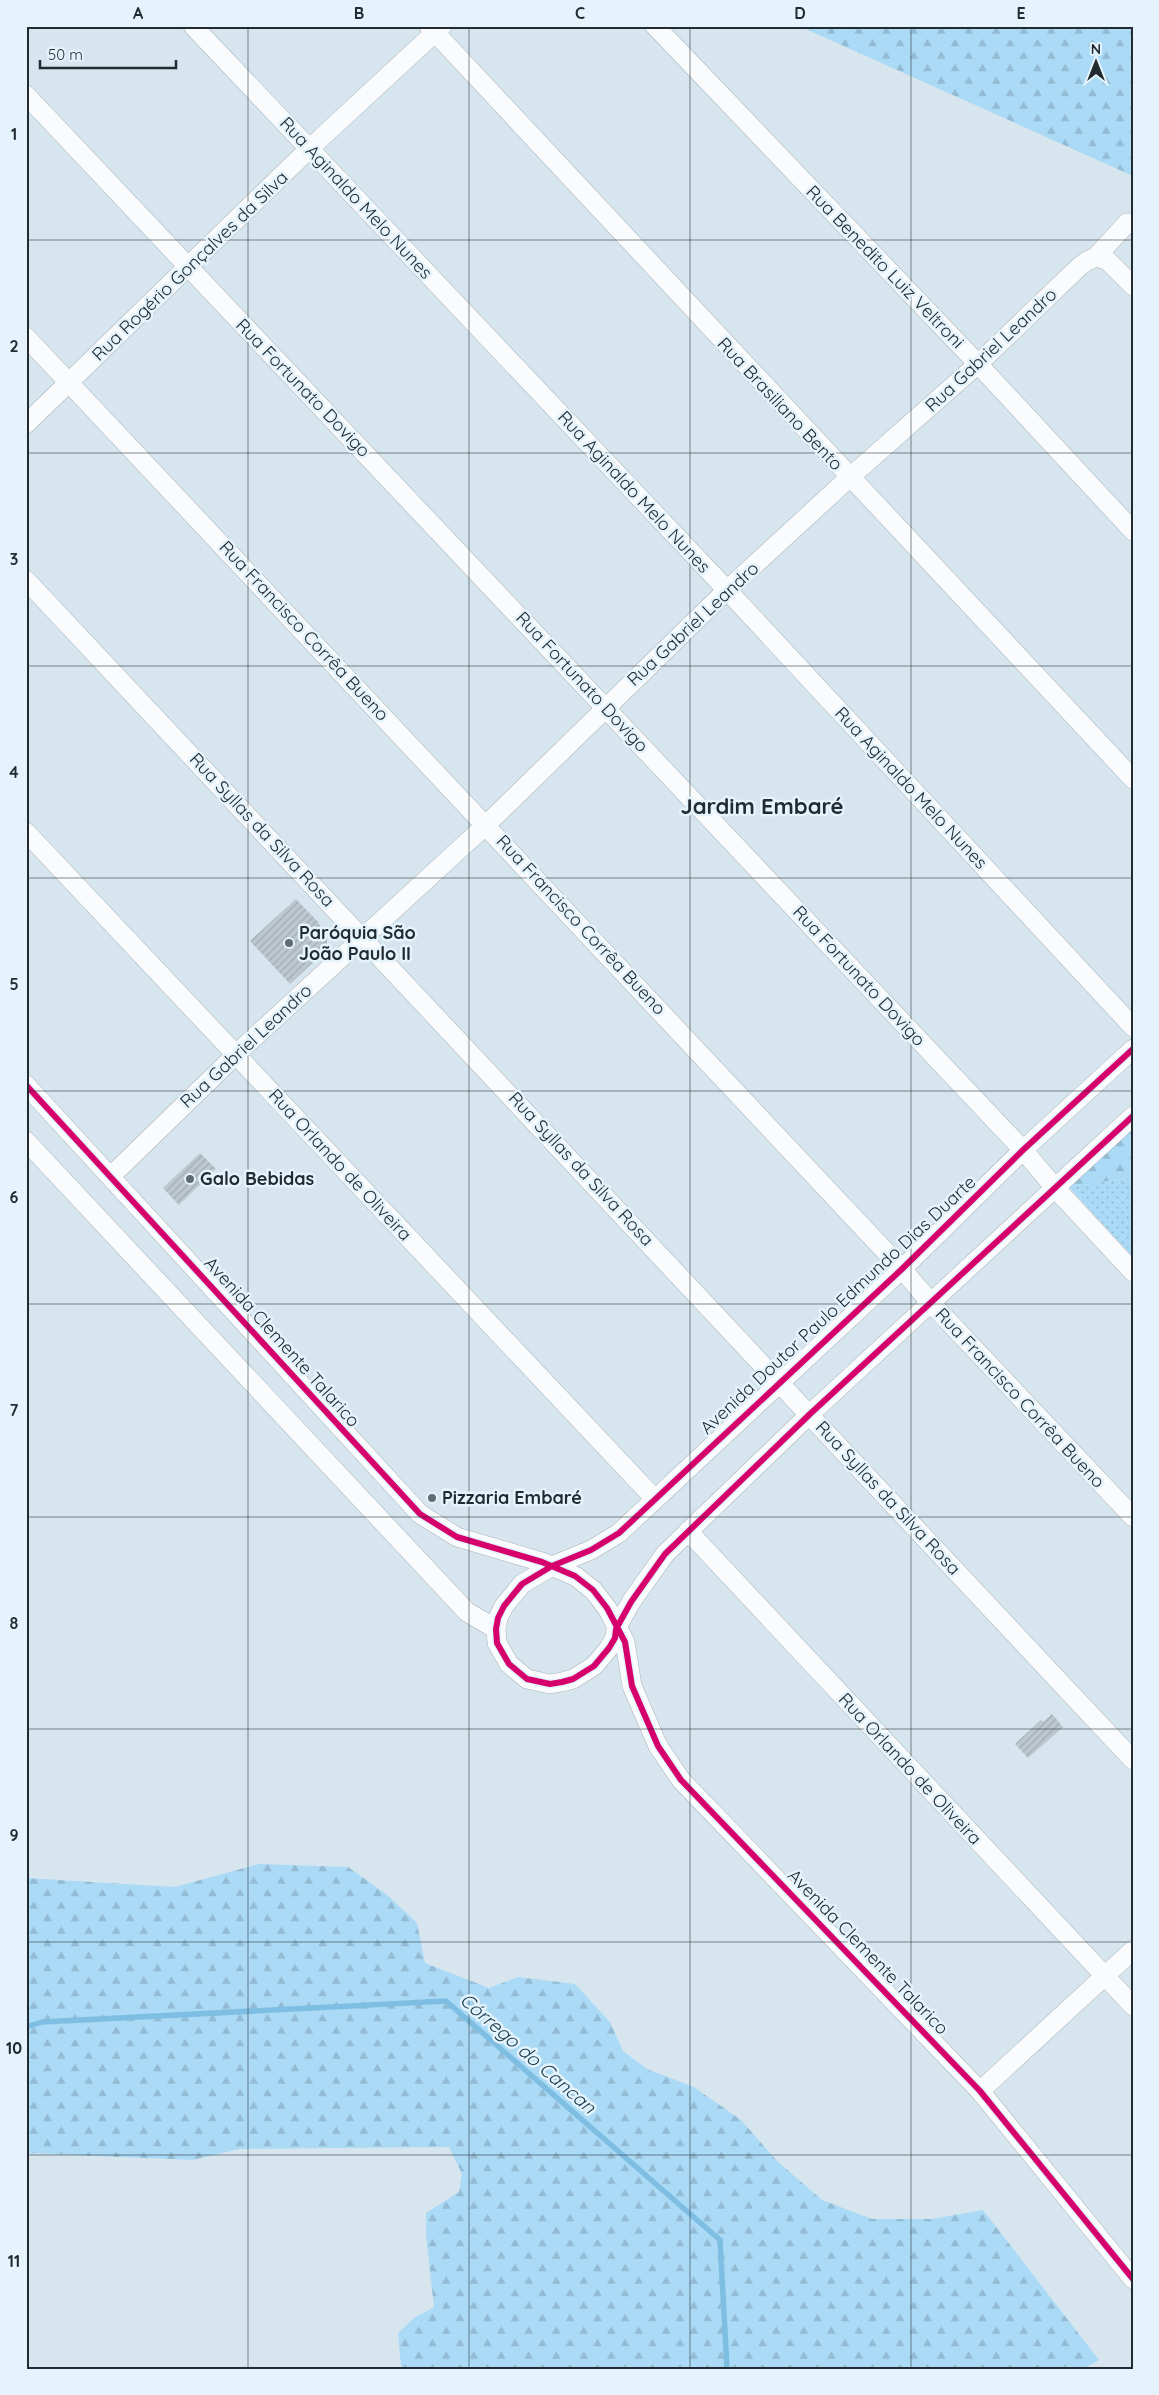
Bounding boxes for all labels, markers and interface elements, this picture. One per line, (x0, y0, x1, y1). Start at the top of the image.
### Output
text: A (133, 3, 144, 23)
text: B (354, 3, 364, 23)
text: C (575, 3, 585, 23)
text: D (794, 3, 806, 23)
text: E (1016, 3, 1026, 23)
scale bar (40, 38, 176, 70)
north arrow (1072, 38, 1122, 88)
text: N (1091, 40, 1101, 58)
text: 50 m (48, 45, 83, 64)
street label: Rua Aginaldo Melo Nunes (275, 112, 438, 284)
text: 1 (11, 124, 17, 144)
street label: Rua Rogério Gonçalves da Silva (87, 166, 293, 366)
street label: Rua Benedito Luiz Veltroni (801, 180, 969, 353)
street label: Rua Gabriel Leandro (920, 283, 1061, 417)
street label: Rua Fortunato Dovigo (231, 313, 376, 462)
street label: Rua Brasiliano Bento (713, 332, 848, 475)
text: 2 (9, 336, 19, 356)
street label: Rua Aginaldo Melo Nunes (553, 406, 716, 578)
street label: Rua Francisco Corrêa Bueno (215, 536, 394, 726)
text: 3 (10, 549, 18, 569)
street label: Rua Gabriel Leandro (622, 557, 763, 691)
street label: Rua Fortunato Dovigo (511, 606, 654, 757)
street label: Rua Aginaldo Melo Nunes (830, 702, 993, 874)
street label: Rua Syllas da Silva Rosa (185, 748, 340, 912)
text: 4 (9, 762, 19, 782)
district label: Jardim Embaré (680, 792, 844, 820)
street label: Rua Francisco Corrêa Bueno (492, 830, 671, 1020)
street label: Rua Fortunato Dovigo (788, 900, 931, 1051)
place label: Paróquia São João Paulo II (299, 921, 416, 965)
marker: Paróquia São João Paulo II (283, 937, 295, 949)
text: 5 (9, 974, 19, 994)
street label: Rua Gabriel Leandro (175, 979, 316, 1113)
street label: Rua Orlando de Oliveira (264, 1084, 417, 1246)
street label: Rua Syllas da Silva Rosa (504, 1087, 659, 1251)
place label: Galo Bebidas (200, 1167, 315, 1190)
street label: Avenida Doutor Paulo Edmundo Dias Duarte (695, 1170, 980, 1439)
marker: Galo Bebidas (184, 1173, 196, 1185)
text: 6 (10, 1187, 19, 1207)
street label: Avenida Clemente Talarico (200, 1252, 365, 1432)
street label: Rua Francisco Corrêa Bueno (931, 1303, 1110, 1493)
text: 7 (10, 1400, 19, 1420)
street label: Rua Syllas da Silva Rosa (811, 1416, 966, 1580)
place label: Pizzaria Embaré (442, 1486, 582, 1509)
marker: Pizzaria Embaré (426, 1492, 438, 1504)
text: 8 (10, 1613, 19, 1633)
street label: Rua Orlando de Oliveira (834, 1688, 987, 1850)
text: 9 (9, 1825, 19, 1845)
street label: Avenida Clemente Talarico (783, 1864, 954, 2039)
water label: Córrego do Cancan (455, 1987, 602, 2119)
text: 10 (6, 2038, 22, 2058)
text: 11 (8, 2251, 20, 2271)

